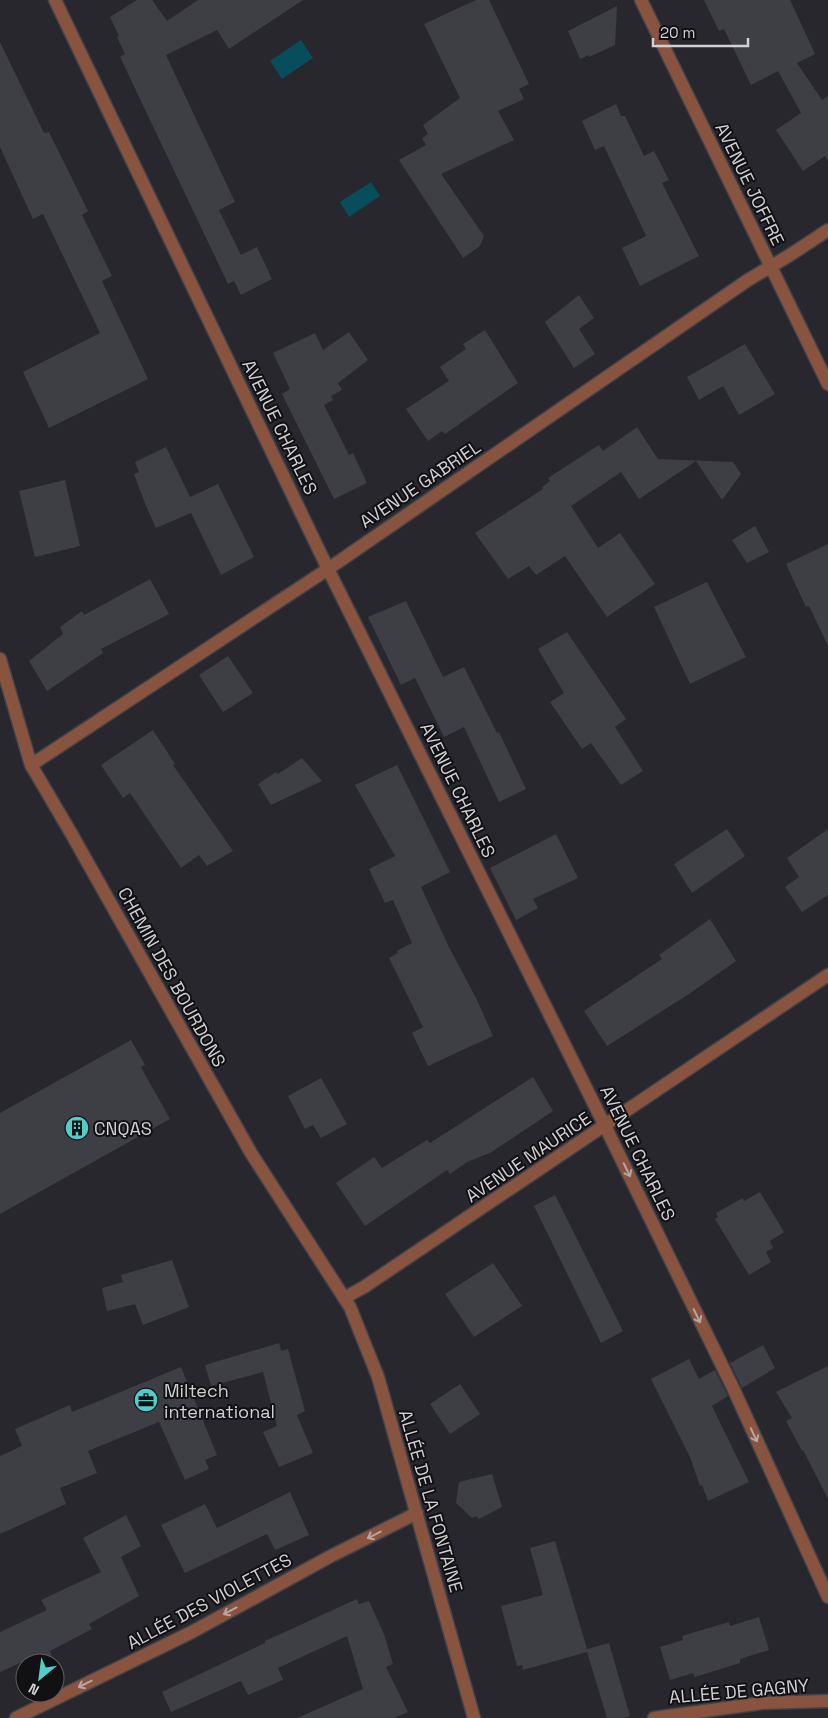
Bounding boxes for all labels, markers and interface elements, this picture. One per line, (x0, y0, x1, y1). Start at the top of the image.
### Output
scale bar (653, 15, 748, 47)
text: 20 m (660, 23, 695, 42)
street label: AVENUE JOFFRE (710, 119, 790, 249)
street label: AVENUE CHARLES (237, 356, 323, 498)
street label: AVENUE GABRIEL (355, 435, 485, 533)
street label: AVENUE CHARLES (415, 719, 501, 861)
street label: CHEMIN DES BOURDONS (113, 883, 231, 1071)
street label: AVENUE CHARLES (595, 1082, 681, 1224)
street label: AVENUE MAURICE (461, 1107, 595, 1207)
building icon: CNQAS (64, 1115, 90, 1141)
place label: CNQAS (94, 1117, 152, 1140)
one-way arrow (622, 1162, 632, 1177)
one-way arrow (693, 1308, 703, 1323)
place label: Miltech international (164, 1379, 275, 1423)
office icon: Miltech international (133, 1387, 159, 1413)
street label: ALLÉE DE LA FONTAINE (394, 1407, 468, 1595)
one-way arrow (749, 1427, 759, 1442)
one-way arrow (367, 1531, 382, 1540)
street label: ALLÉE DES VIOLETTES (123, 1548, 295, 1654)
one-way arrow (223, 1606, 238, 1616)
north arrow (15, 1653, 65, 1703)
street label: ALLÉE DE GAGNY (668, 1673, 810, 1709)
text: N (25, 1679, 42, 1700)
one-way arrow (78, 1680, 93, 1689)

